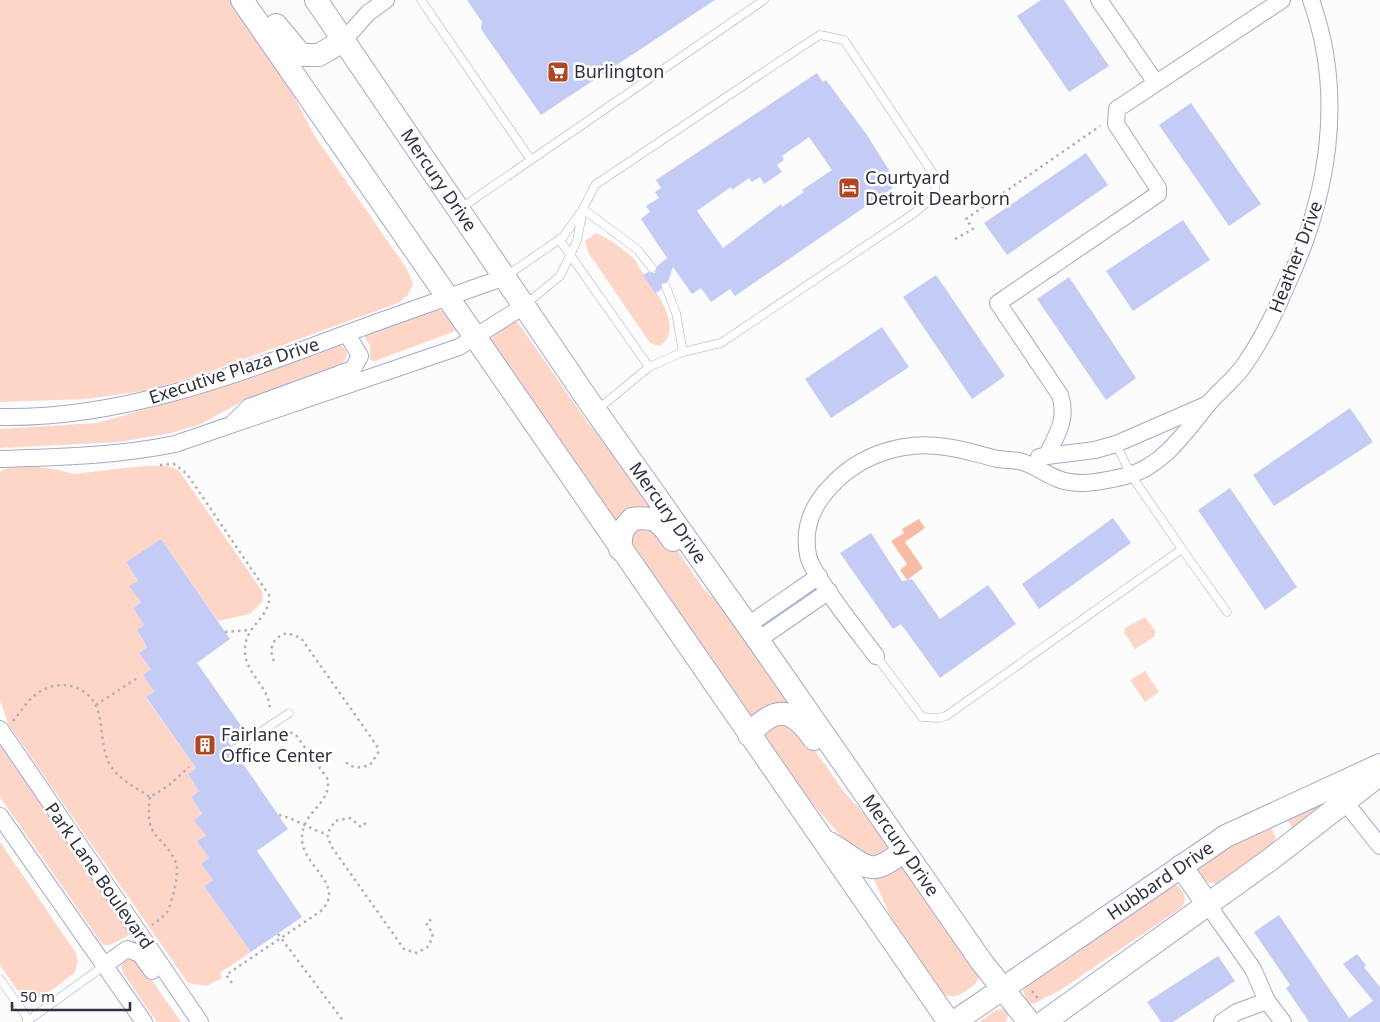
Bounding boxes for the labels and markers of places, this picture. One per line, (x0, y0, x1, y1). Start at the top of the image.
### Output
place label: Burlington (574, 59, 664, 83)
supermarket icon: Burlington (546, 60, 570, 84)
place label: Courtyard Detroit Dearborn (865, 165, 1010, 210)
hotel icon: Courtyard Detroit Dearborn (837, 176, 861, 200)
place label: Fairlane Office Center (221, 722, 333, 767)
building icon: Fairlane Office Center (193, 733, 217, 757)

